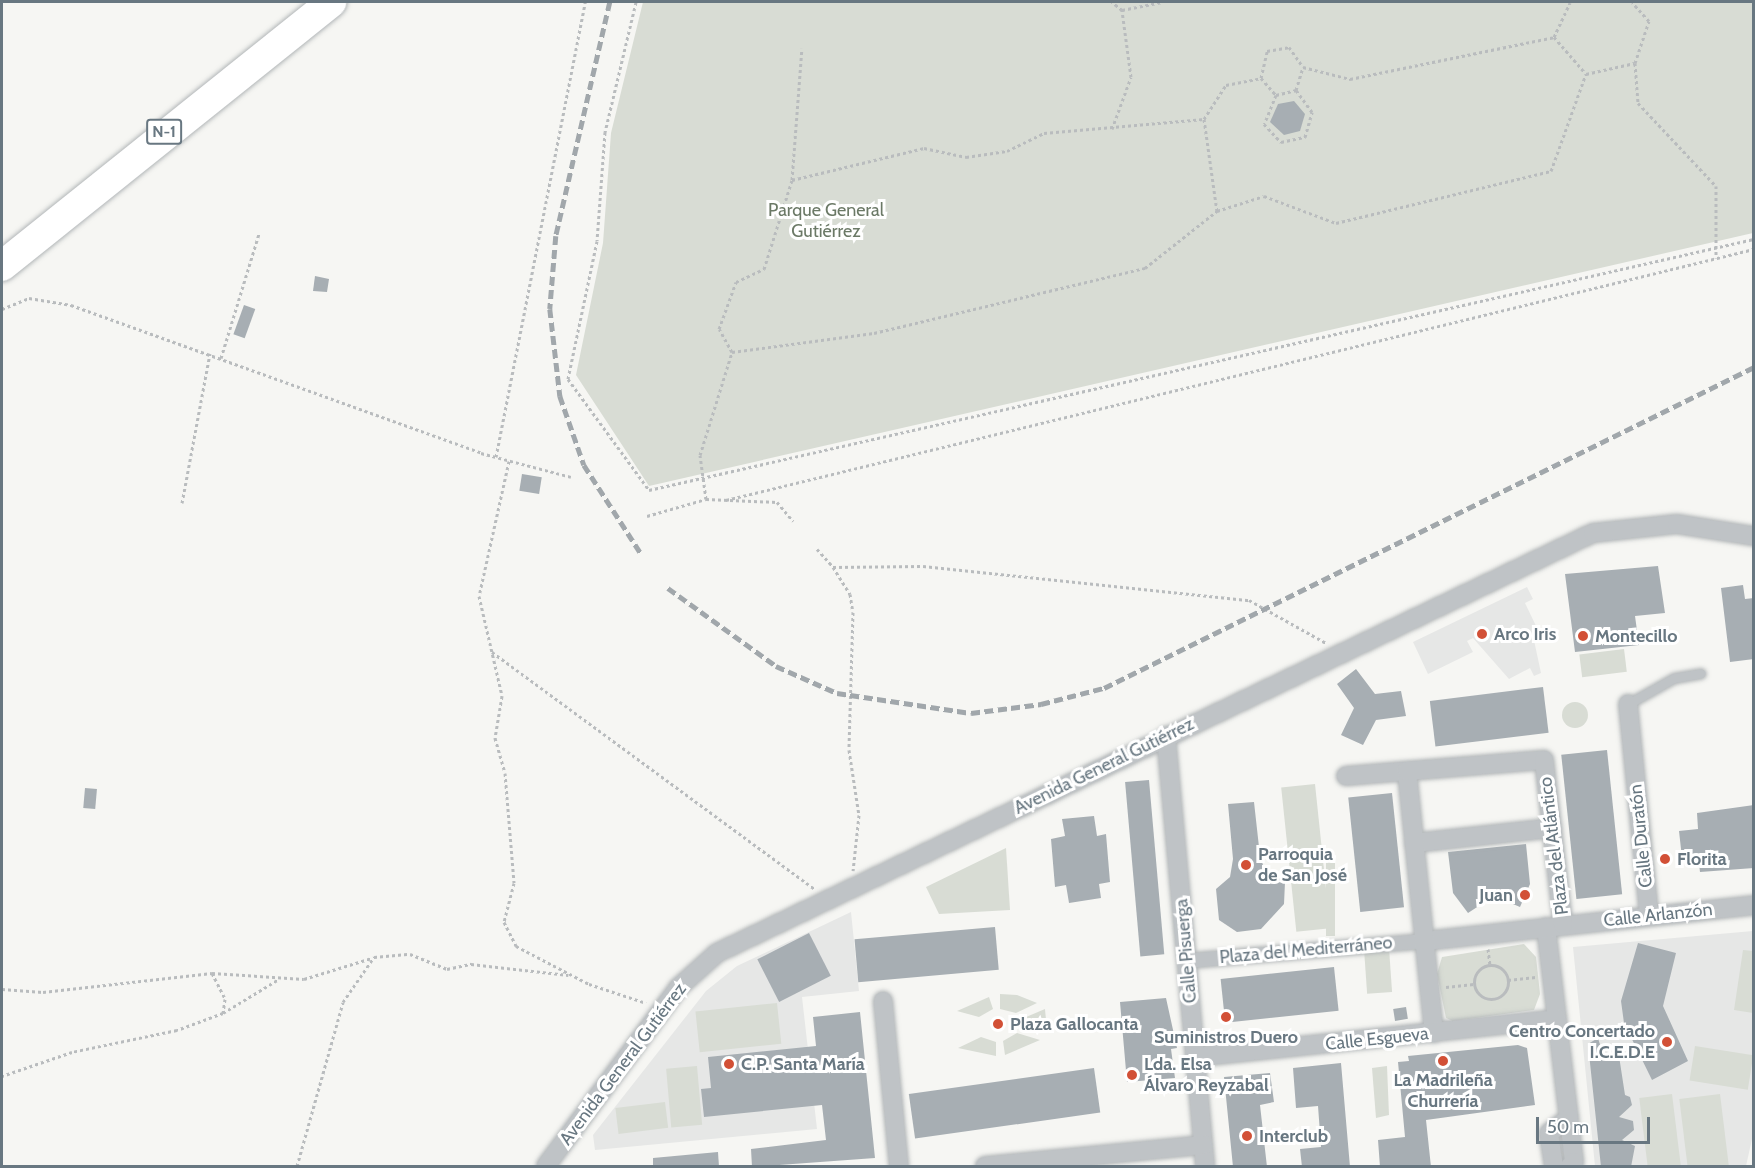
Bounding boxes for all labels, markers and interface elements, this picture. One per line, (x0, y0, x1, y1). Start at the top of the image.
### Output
road number: N-1 (146, 119, 182, 145)
park label: Parque General Gutiérrez (768, 200, 884, 242)
place label: Arco Iris (1494, 623, 1556, 645)
place label: Montecillo (1595, 625, 1677, 647)
marker: Arco Iris (1475, 627, 1489, 641)
marker: Montecillo (1576, 629, 1590, 643)
street label: Avenida General Gutiérrez (1011, 713, 1197, 819)
street label: Plaza del Atlántico (1535, 776, 1573, 916)
street label: Calle Duratón (1625, 783, 1657, 889)
place label: Parroquia de San José (1258, 844, 1347, 886)
place label: Florita (1677, 848, 1727, 870)
marker: Florita (1658, 852, 1672, 866)
marker: Parroquia de San José (1239, 858, 1253, 872)
place label: Juan (1479, 884, 1513, 906)
marker: Juan (1518, 888, 1532, 902)
street label: Calle Pisuerga (1171, 898, 1201, 1004)
street label: Calle Arlanzón (1602, 899, 1714, 931)
street label: Plaza del Mediterráneo (1219, 932, 1393, 968)
street label: Avenida General Gutiérrez (555, 979, 691, 1149)
marker: Suministros Duero (1219, 1010, 1233, 1024)
place label: Plaza Gallocanta (1010, 1013, 1139, 1035)
marker: Plaza Gallocanta (991, 1017, 1005, 1031)
place label: Centro Concertado I.C.E.D.E (1509, 1021, 1655, 1064)
street label: Calle Esgueva (1324, 1023, 1430, 1055)
place label: Suministros Duero (1154, 1026, 1298, 1048)
marker: Centro Concertado I.C.E.D.E (1660, 1035, 1674, 1049)
place label: C.P. Santa María (741, 1053, 865, 1075)
place label: Lda. Elsa Álvaro Reyzabal (1144, 1054, 1269, 1096)
marker: La Madrileña Churrería (1436, 1054, 1450, 1068)
marker: C.P. Santa María (722, 1057, 736, 1071)
marker: Lda. Elsa Álvaro Reyzabal (1125, 1068, 1139, 1082)
place label: La Madrileña Churrería (1393, 1070, 1493, 1112)
scale bar (1539, 1105, 1653, 1143)
text: 50 m (1547, 1116, 1589, 1138)
place label: Interclub (1259, 1125, 1328, 1147)
marker: Interclub (1240, 1129, 1254, 1143)

